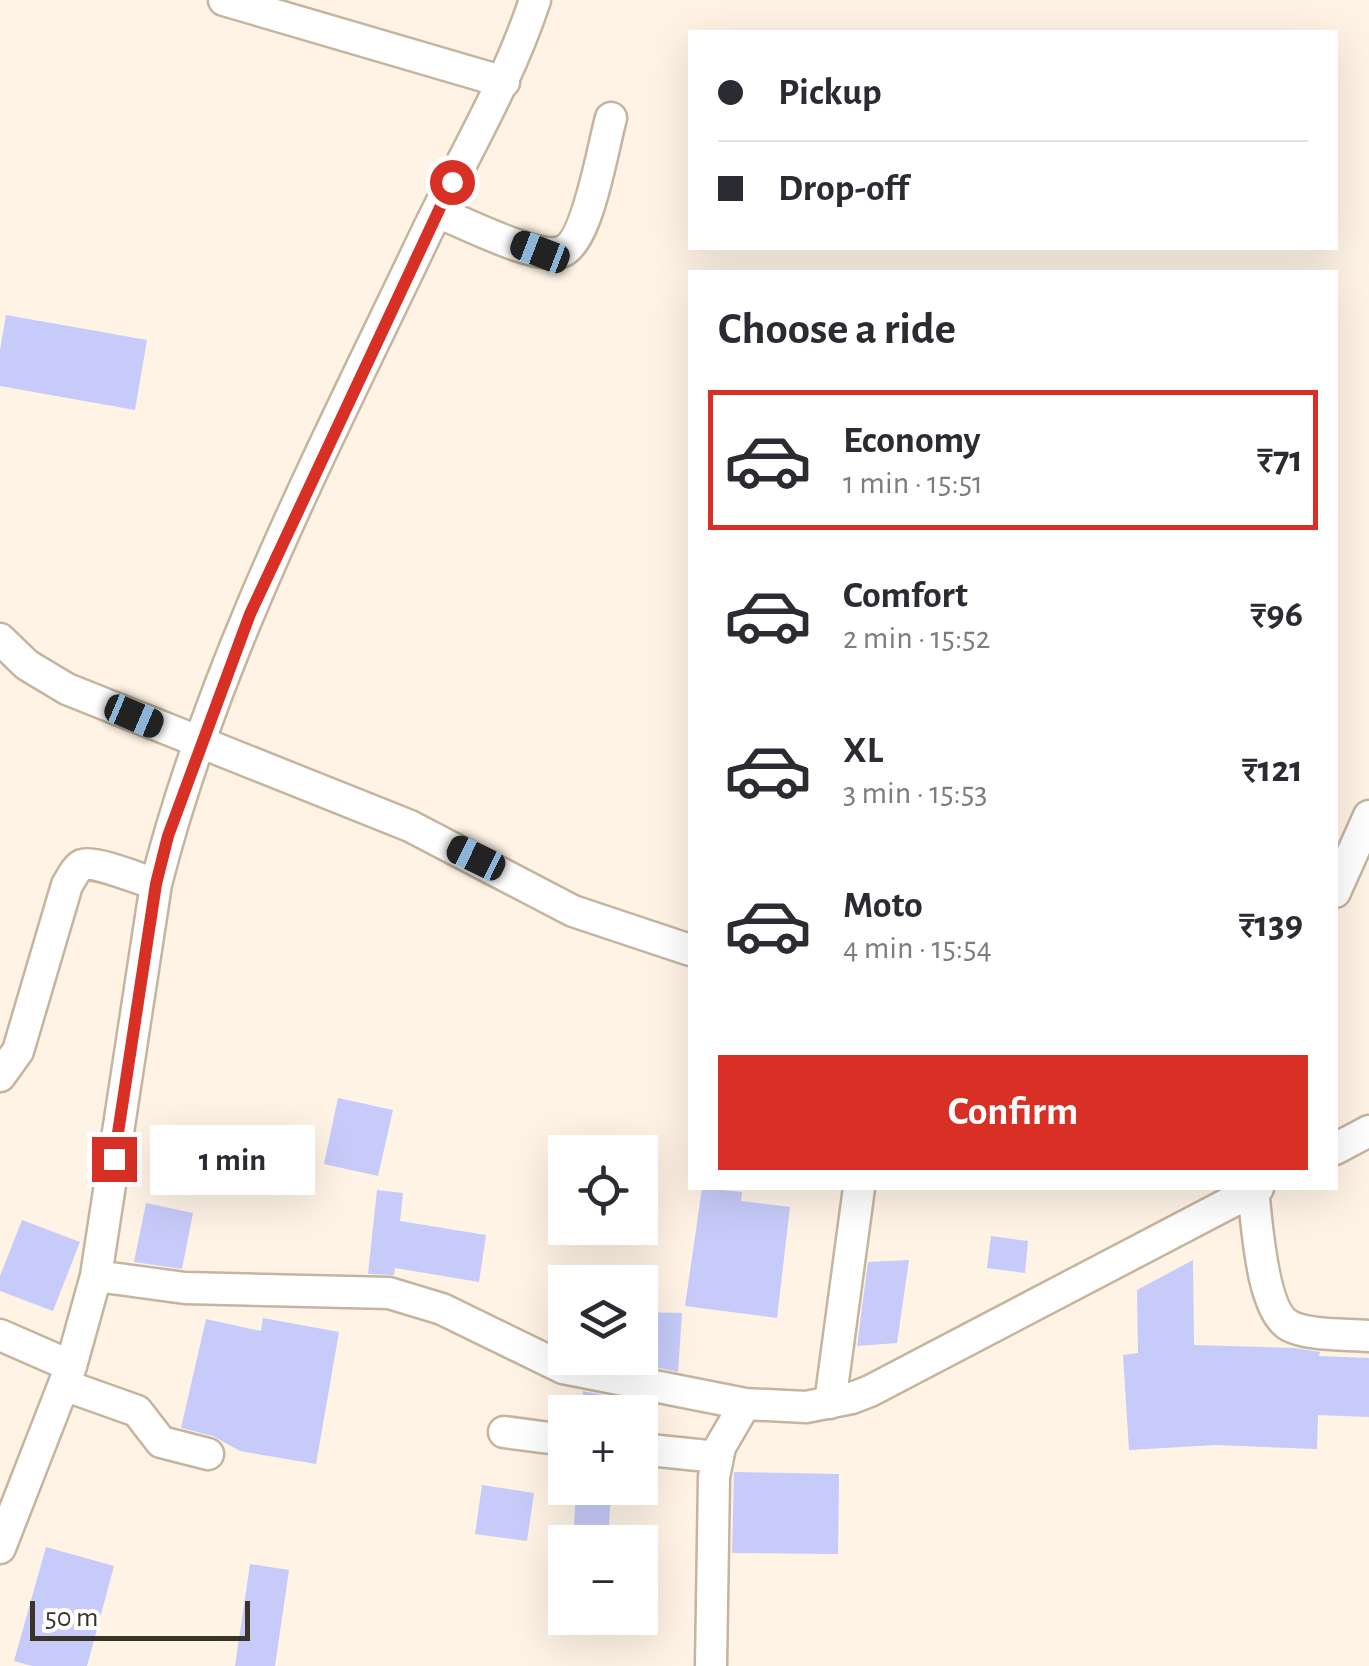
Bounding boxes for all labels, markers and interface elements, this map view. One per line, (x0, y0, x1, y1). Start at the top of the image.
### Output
text: Pickup (778, 74, 882, 112)
route start (430, 160, 475, 205)
text: Drop-off (778, 170, 909, 208)
car (507, 227, 573, 277)
text: Choose a ride (718, 307, 956, 352)
icon: car (723, 415, 813, 505)
text: Economy (843, 422, 981, 460)
text: ₹71 (1257, 441, 1303, 479)
text: 1 min · 15:51 (843, 467, 983, 499)
icon: car (723, 570, 813, 660)
text: Comfort (843, 577, 968, 615)
text: ₹96 (1250, 596, 1303, 634)
text: 2 min · 15:52 (843, 622, 990, 654)
car (101, 690, 167, 742)
icon: car (723, 725, 813, 815)
text: XL (843, 732, 883, 770)
text: ₹121 (1242, 751, 1303, 789)
text: 3 min · 15:53 (843, 777, 987, 809)
car (442, 831, 510, 885)
icon: car (723, 880, 813, 970)
text: Moto (843, 887, 923, 925)
text: ₹139 (1239, 906, 1303, 944)
text: 4 min · 15:54 (843, 932, 992, 964)
button: Confirm (718, 1055, 1308, 1170)
callout: 1 min (149, 1124, 314, 1194)
map controls (548, 1135, 658, 1635)
button: locate (548, 1135, 658, 1245)
route end (92, 1137, 137, 1182)
text: 1 min (199, 1144, 266, 1176)
button: layers (548, 1265, 658, 1375)
button: + (548, 1395, 658, 1505)
button: − (548, 1525, 658, 1635)
scale bar (30, 1596, 250, 1640)
text: 50 m (45, 1604, 99, 1632)

